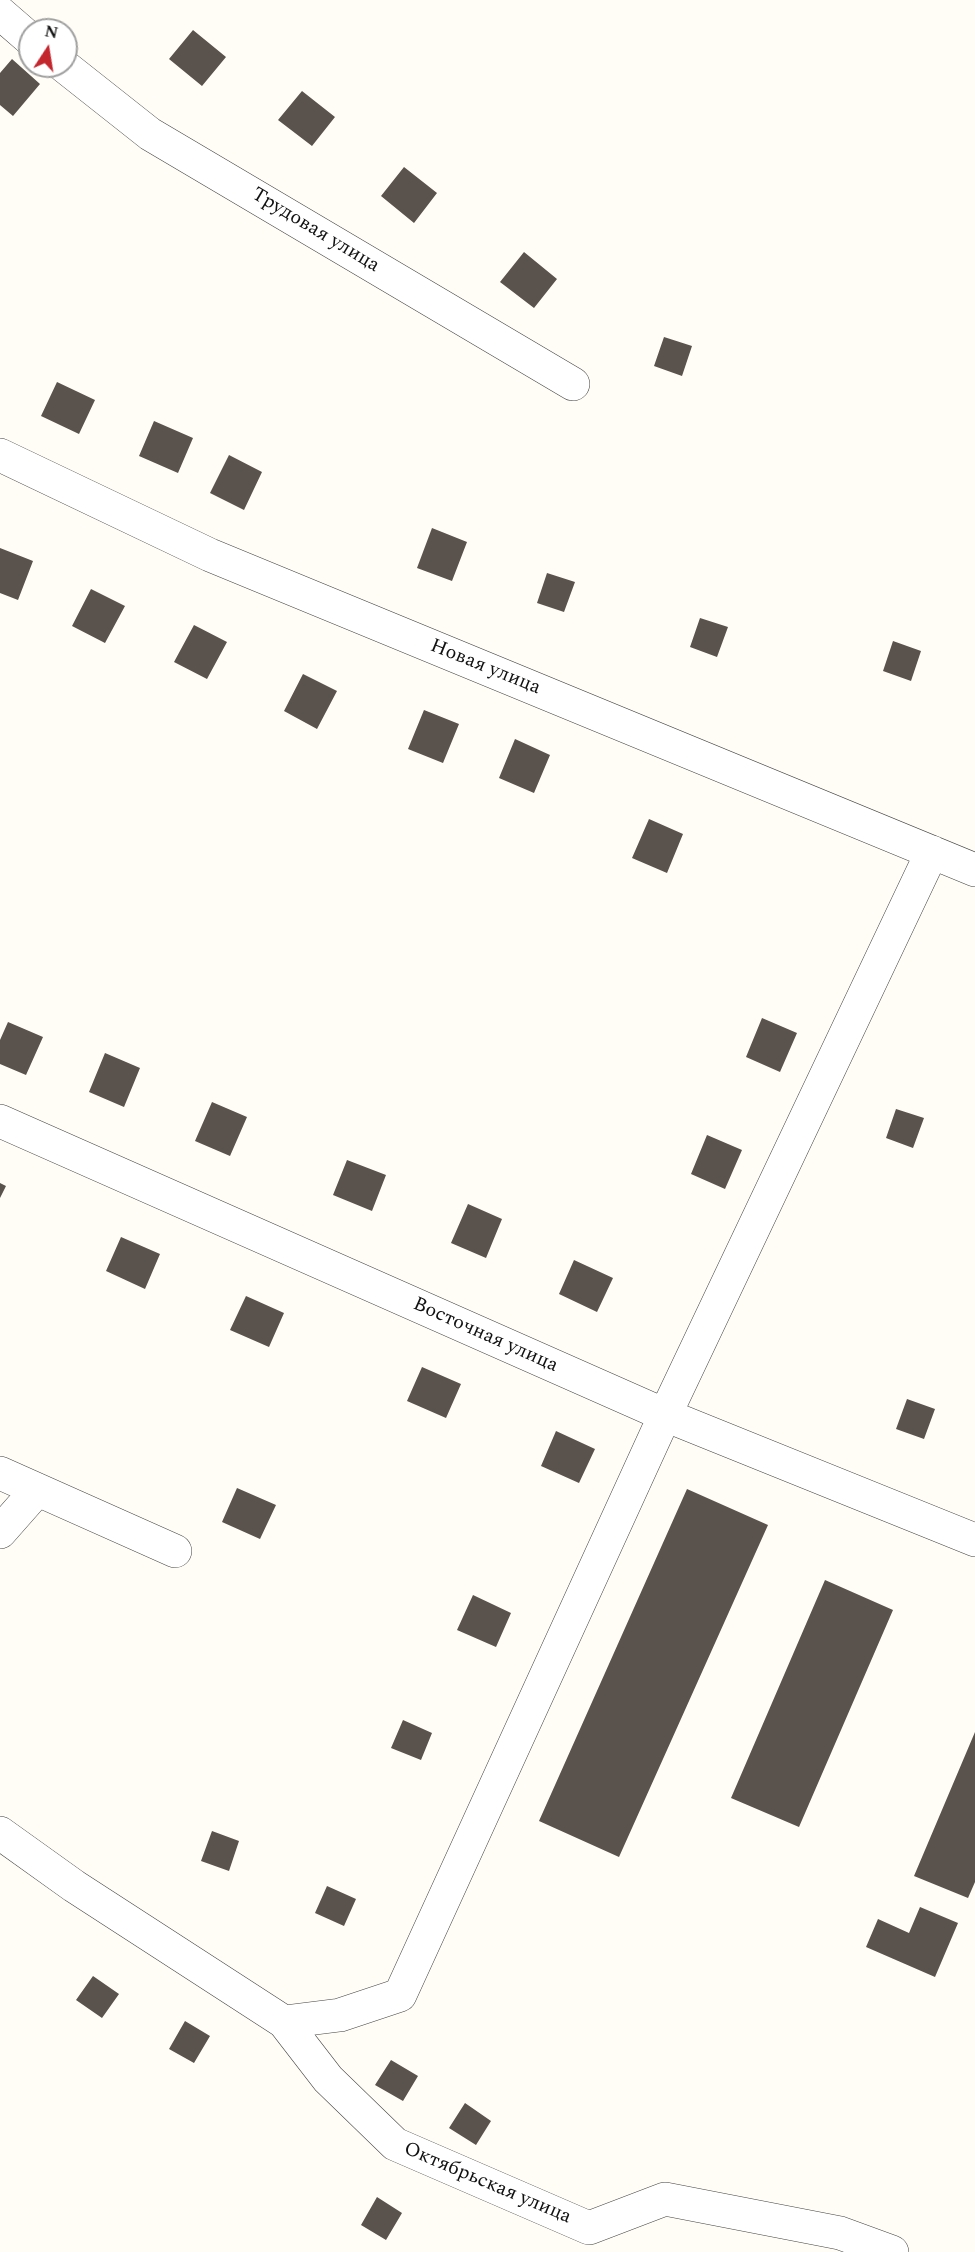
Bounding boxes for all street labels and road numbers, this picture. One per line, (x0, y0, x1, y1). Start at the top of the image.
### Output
street label: Трудовая улица (247, 183, 383, 279)
street label: Новая улица (426, 635, 544, 701)
street label: Восточная улица (409, 1293, 561, 1379)
street label: Октябрьская улица (400, 2138, 574, 2230)

